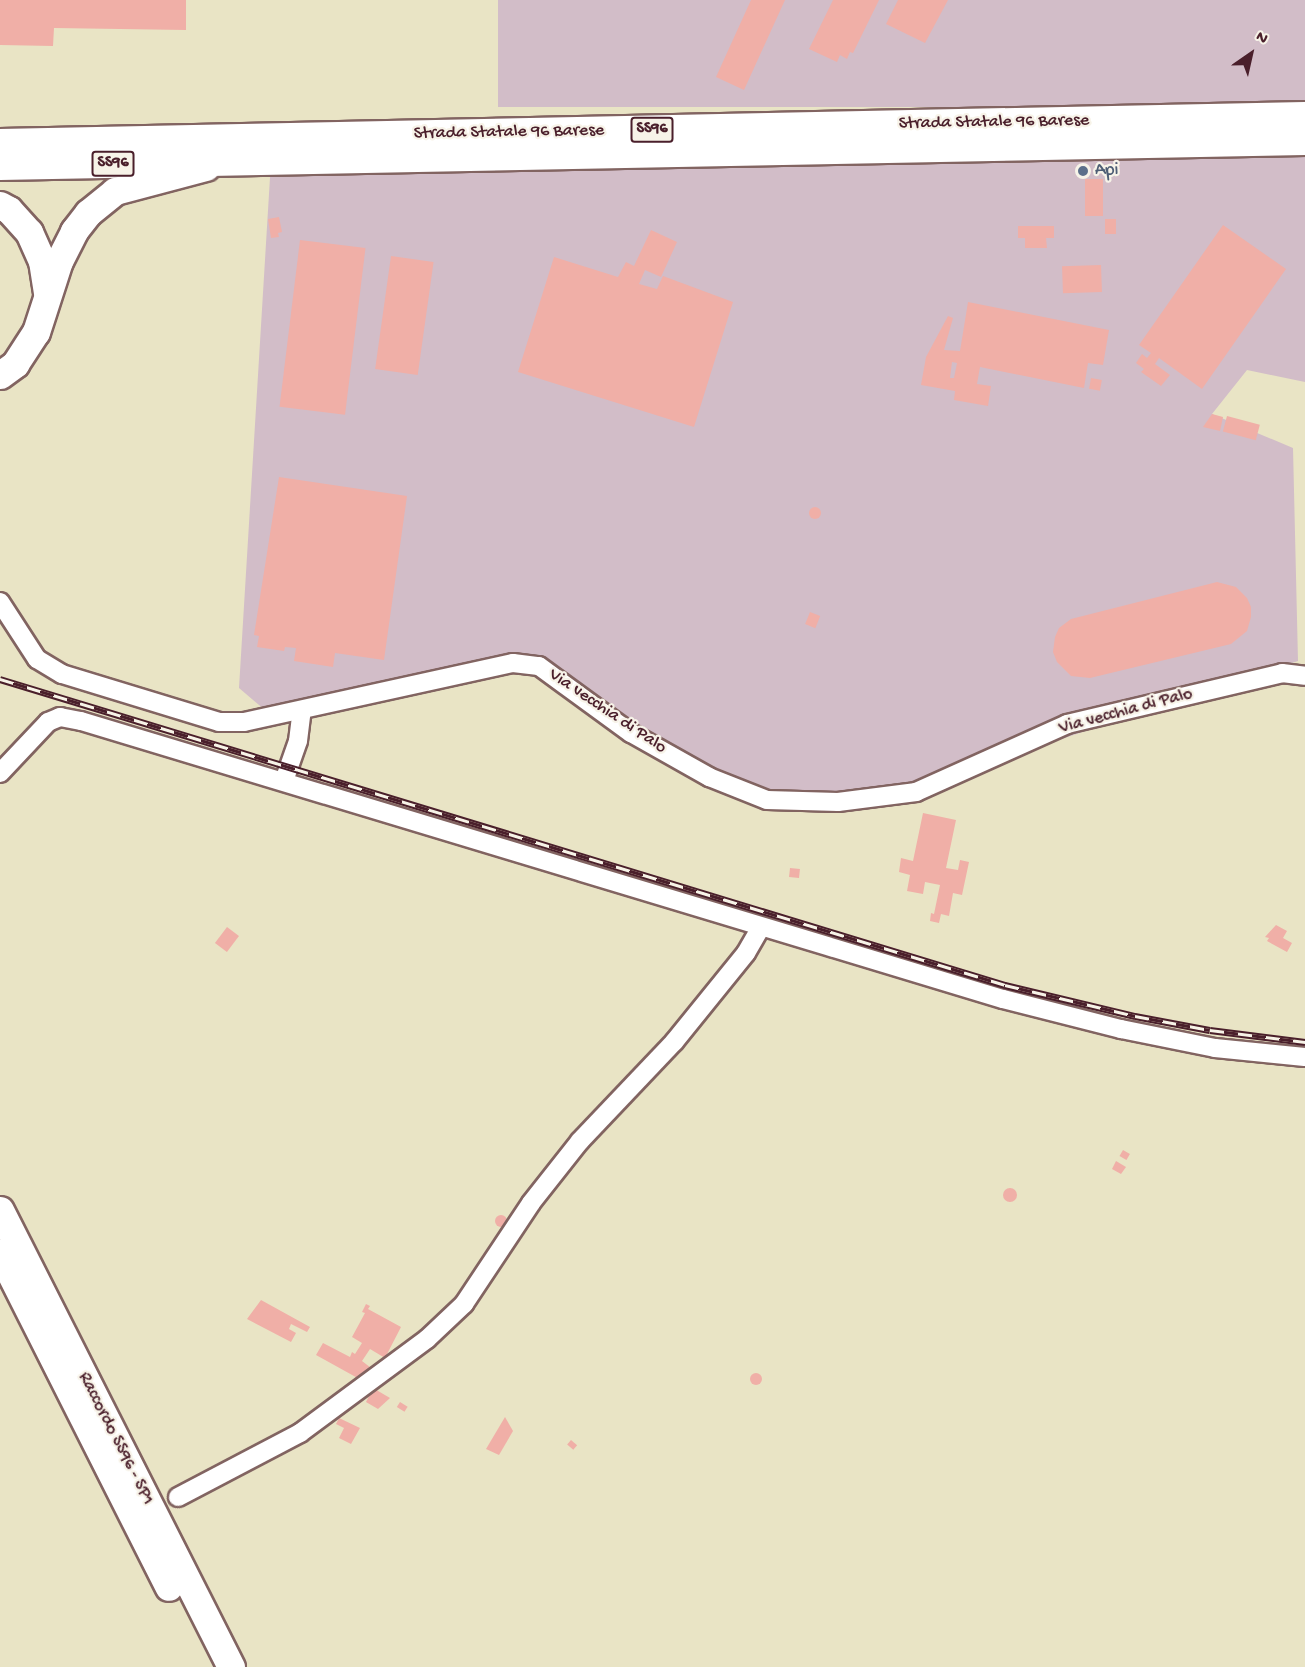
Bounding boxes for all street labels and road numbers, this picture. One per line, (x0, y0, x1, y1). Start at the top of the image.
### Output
street label: Strada Statale 96 Barese (899, 111, 1089, 135)
road number: SS96 (630, 117, 674, 143)
street label: Strada Statale 96 Barese (414, 121, 604, 145)
road number: SS96 (90, 151, 136, 177)
street label: Via vecchia di Palo (544, 665, 670, 759)
street label: Via vecchia di Palo (1057, 684, 1195, 740)
street label: Raccordo SS96 - SP1 (72, 1369, 158, 1509)

